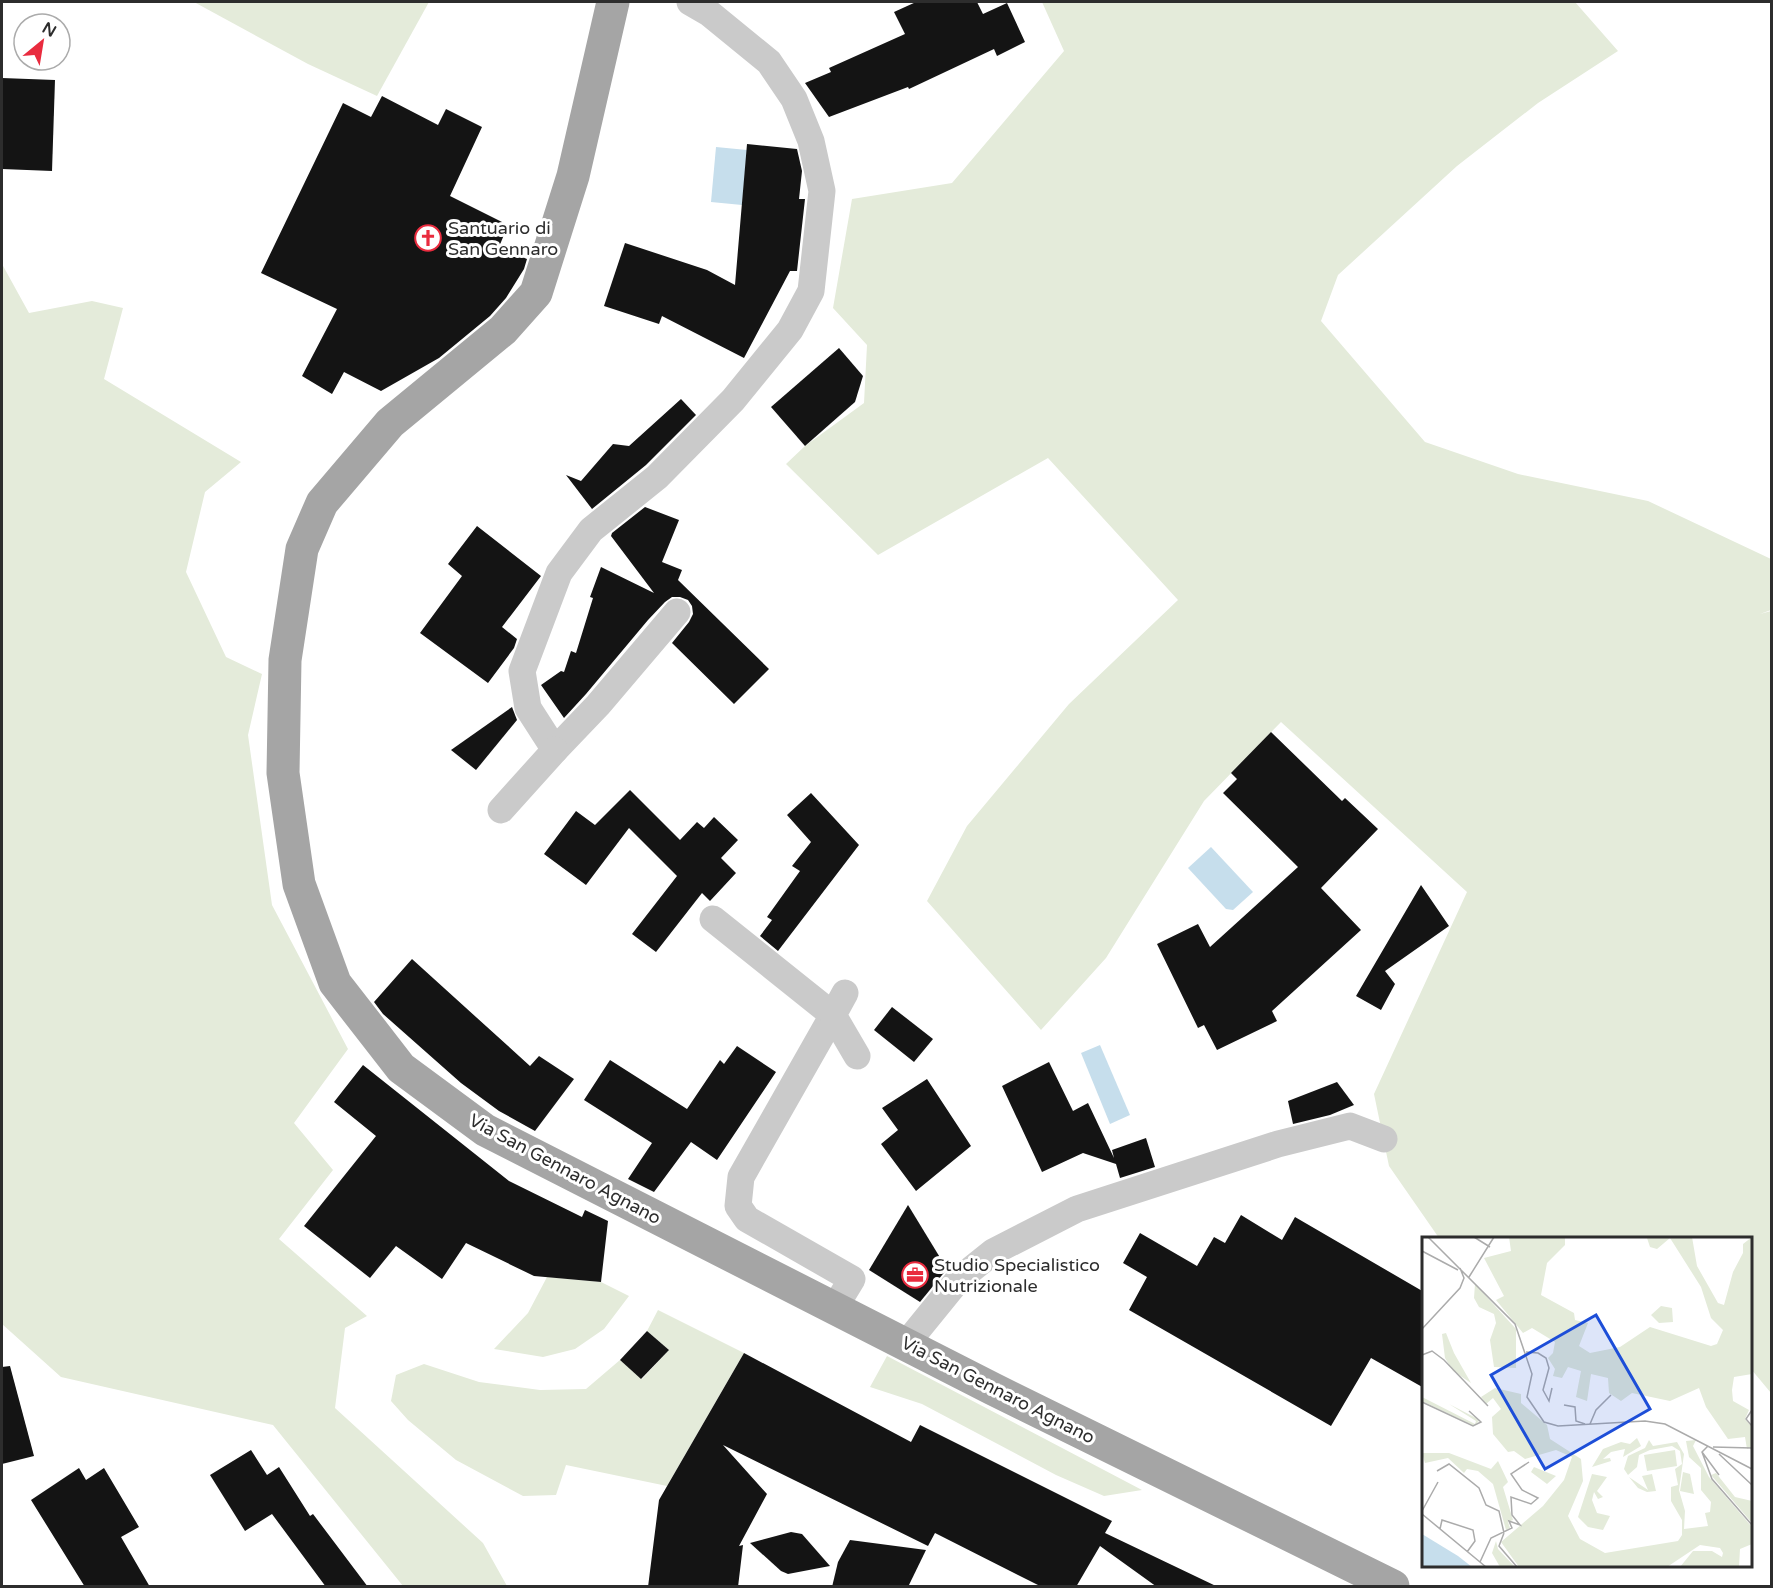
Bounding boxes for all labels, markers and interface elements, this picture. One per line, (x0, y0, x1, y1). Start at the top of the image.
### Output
north arrow (12, 12, 72, 72)
text: N (38, 18, 60, 42)
place label: Santuario di San Gennaro (448, 217, 558, 260)
church icon: Santuario di San Gennaro (413, 223, 443, 253)
street label: Via San Gennaro Agnano (465, 1109, 665, 1229)
inset map (1422, 1237, 1752, 1567)
place label: Studio Specialistico Nutrizionale (934, 1254, 1100, 1297)
office icon: Studio Specialistico Nutrizionale (900, 1260, 930, 1290)
street label: Via San Gennaro Agnano (898, 1332, 1098, 1448)

